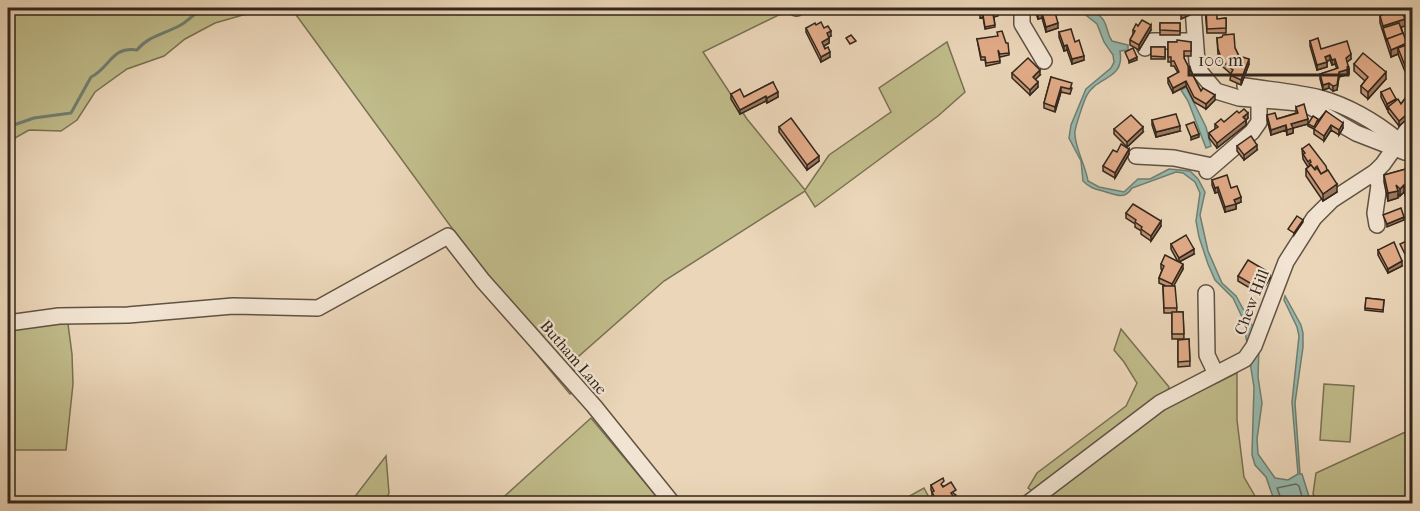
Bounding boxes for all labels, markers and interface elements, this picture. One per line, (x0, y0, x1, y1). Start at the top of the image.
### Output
scale bar (1189, 39, 1348, 77)
text: 100 m (1198, 50, 1243, 71)
street label: Chew Hill (1230, 266, 1273, 338)
street label: Butham Lane (536, 316, 611, 399)

